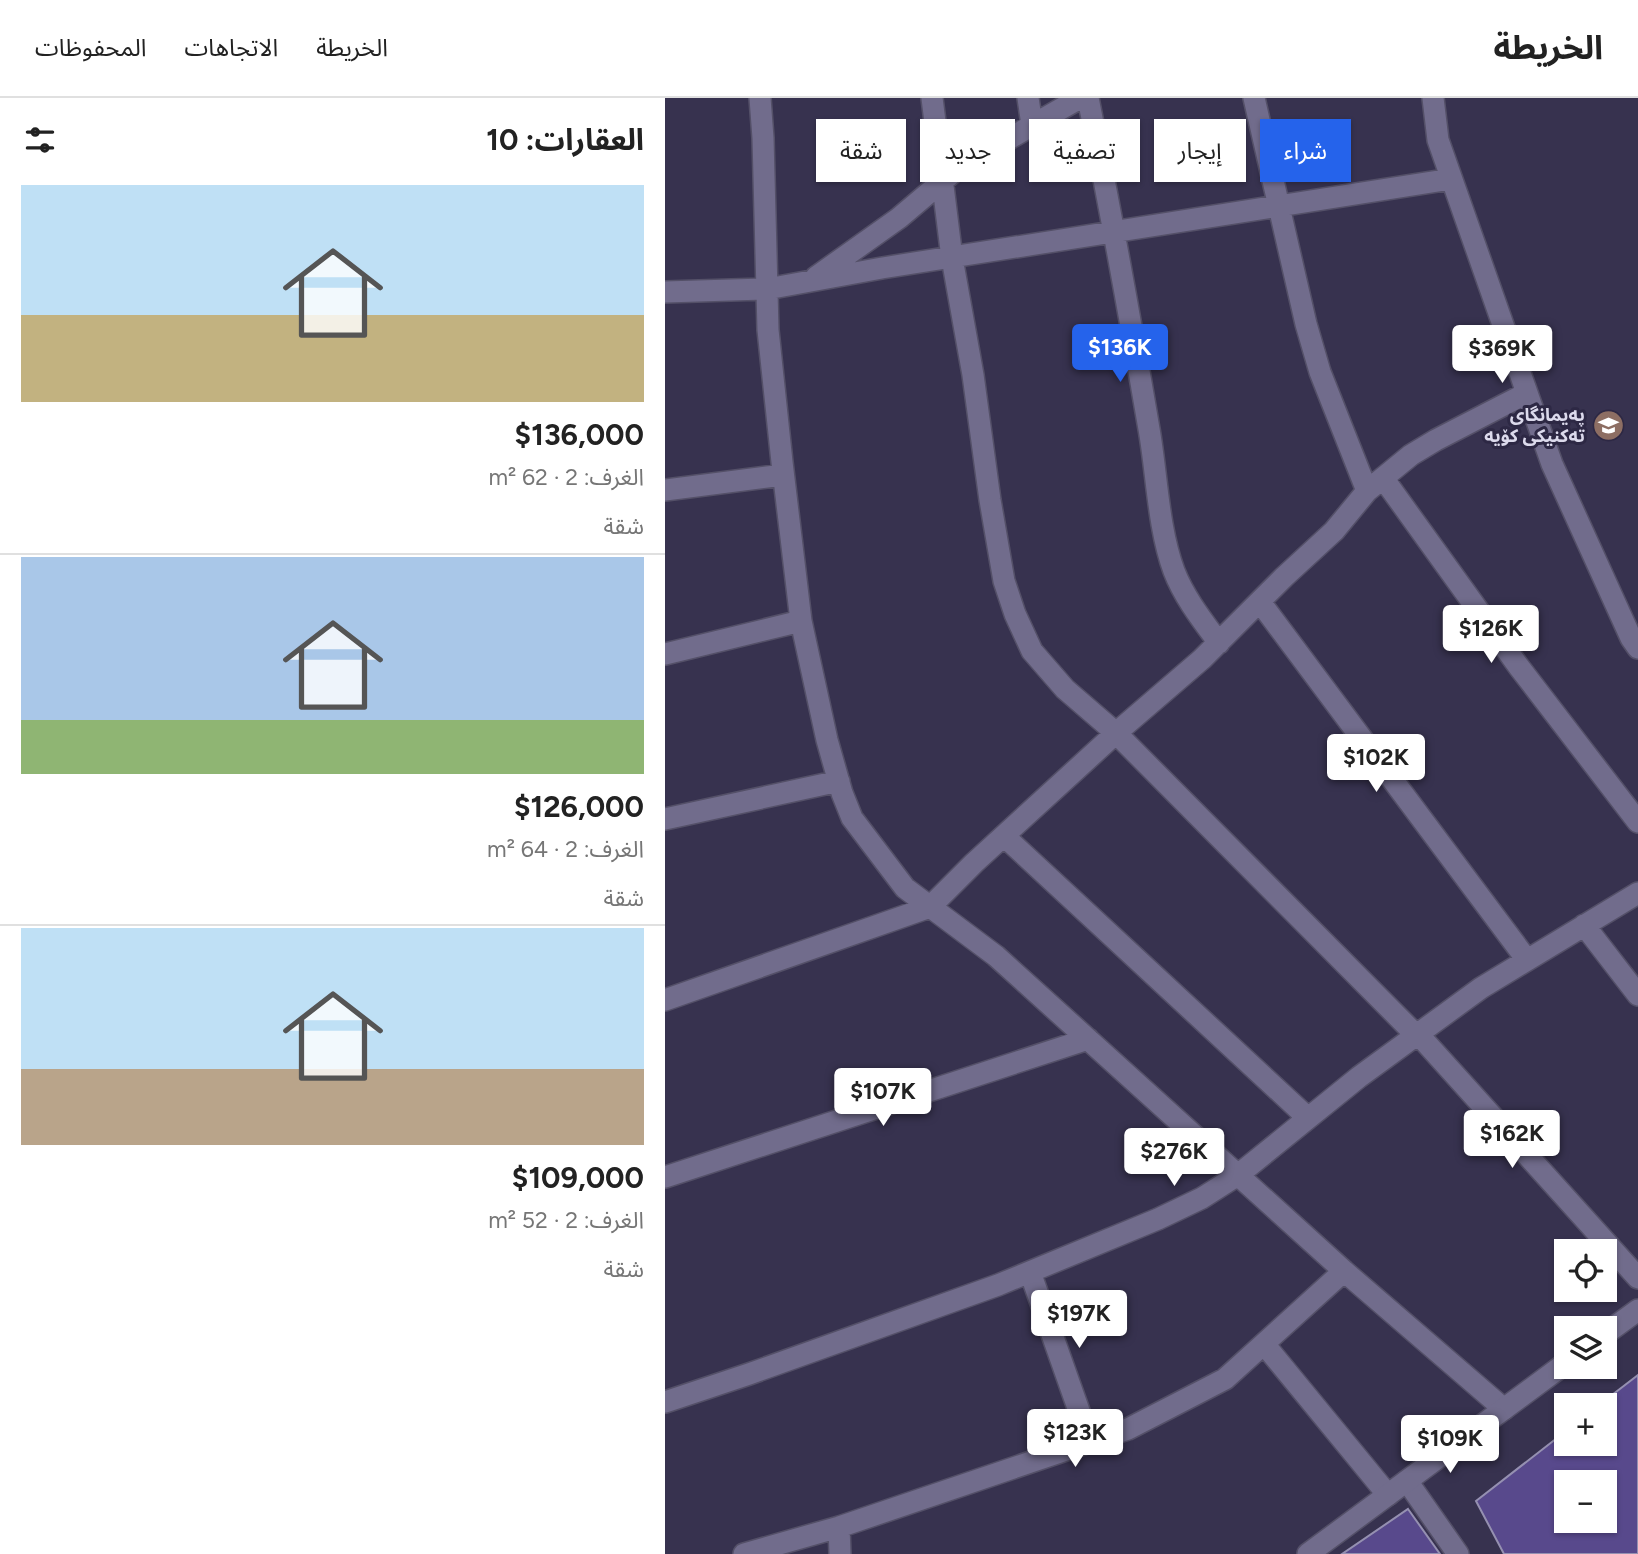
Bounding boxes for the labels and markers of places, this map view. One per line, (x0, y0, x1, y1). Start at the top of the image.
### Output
pin: $136K (1071, 324, 1169, 384)
pin: $369K (1453, 326, 1551, 385)
place label: په‌یمانگای ته‌كنیكی كۆیه‌ (1484, 404, 1586, 447)
school or university icon: په‌یمانگای ته‌كنیكی كۆیه‌ (1591, 408, 1625, 442)
pin: $126K (1442, 606, 1540, 665)
pin: $102K (1327, 734, 1425, 794)
pin: $107K (834, 1068, 932, 1128)
pin: $162K (1463, 1110, 1561, 1170)
pin: $276K (1125, 1128, 1223, 1188)
pin: $197K (1030, 1290, 1128, 1350)
pin: $123K (1026, 1410, 1124, 1469)
pin: $109K (1401, 1416, 1499, 1475)

